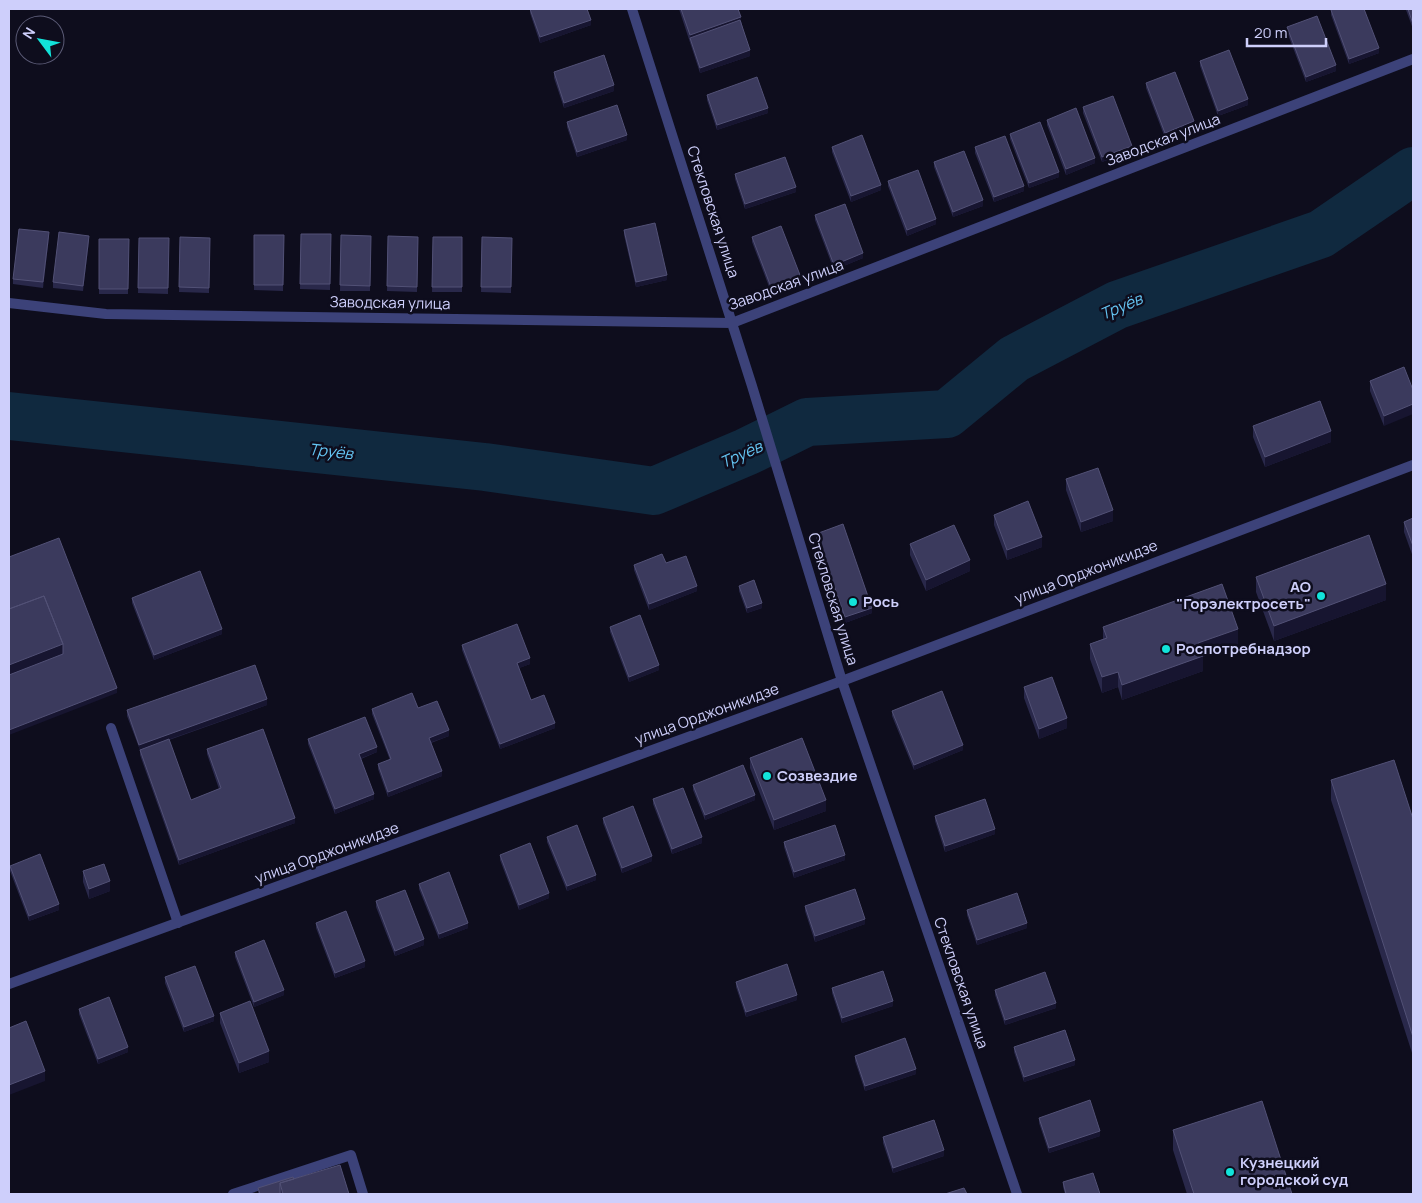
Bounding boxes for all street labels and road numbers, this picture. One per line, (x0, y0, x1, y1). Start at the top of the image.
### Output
street label: Заводская улица (1103, 108, 1223, 171)
street label: Стекловская улица (682, 143, 745, 281)
street label: Заводская улица (725, 254, 846, 315)
street label: Заводская улица (329, 291, 451, 314)
street label: Стекловская улица (803, 530, 864, 668)
street label: улица Орджоникидзе (1011, 534, 1161, 609)
street label: улица Орджоникидзе (632, 678, 782, 749)
street label: улица Орджоникидзе (252, 817, 402, 888)
street label: Стекловская улица (929, 914, 994, 1051)

